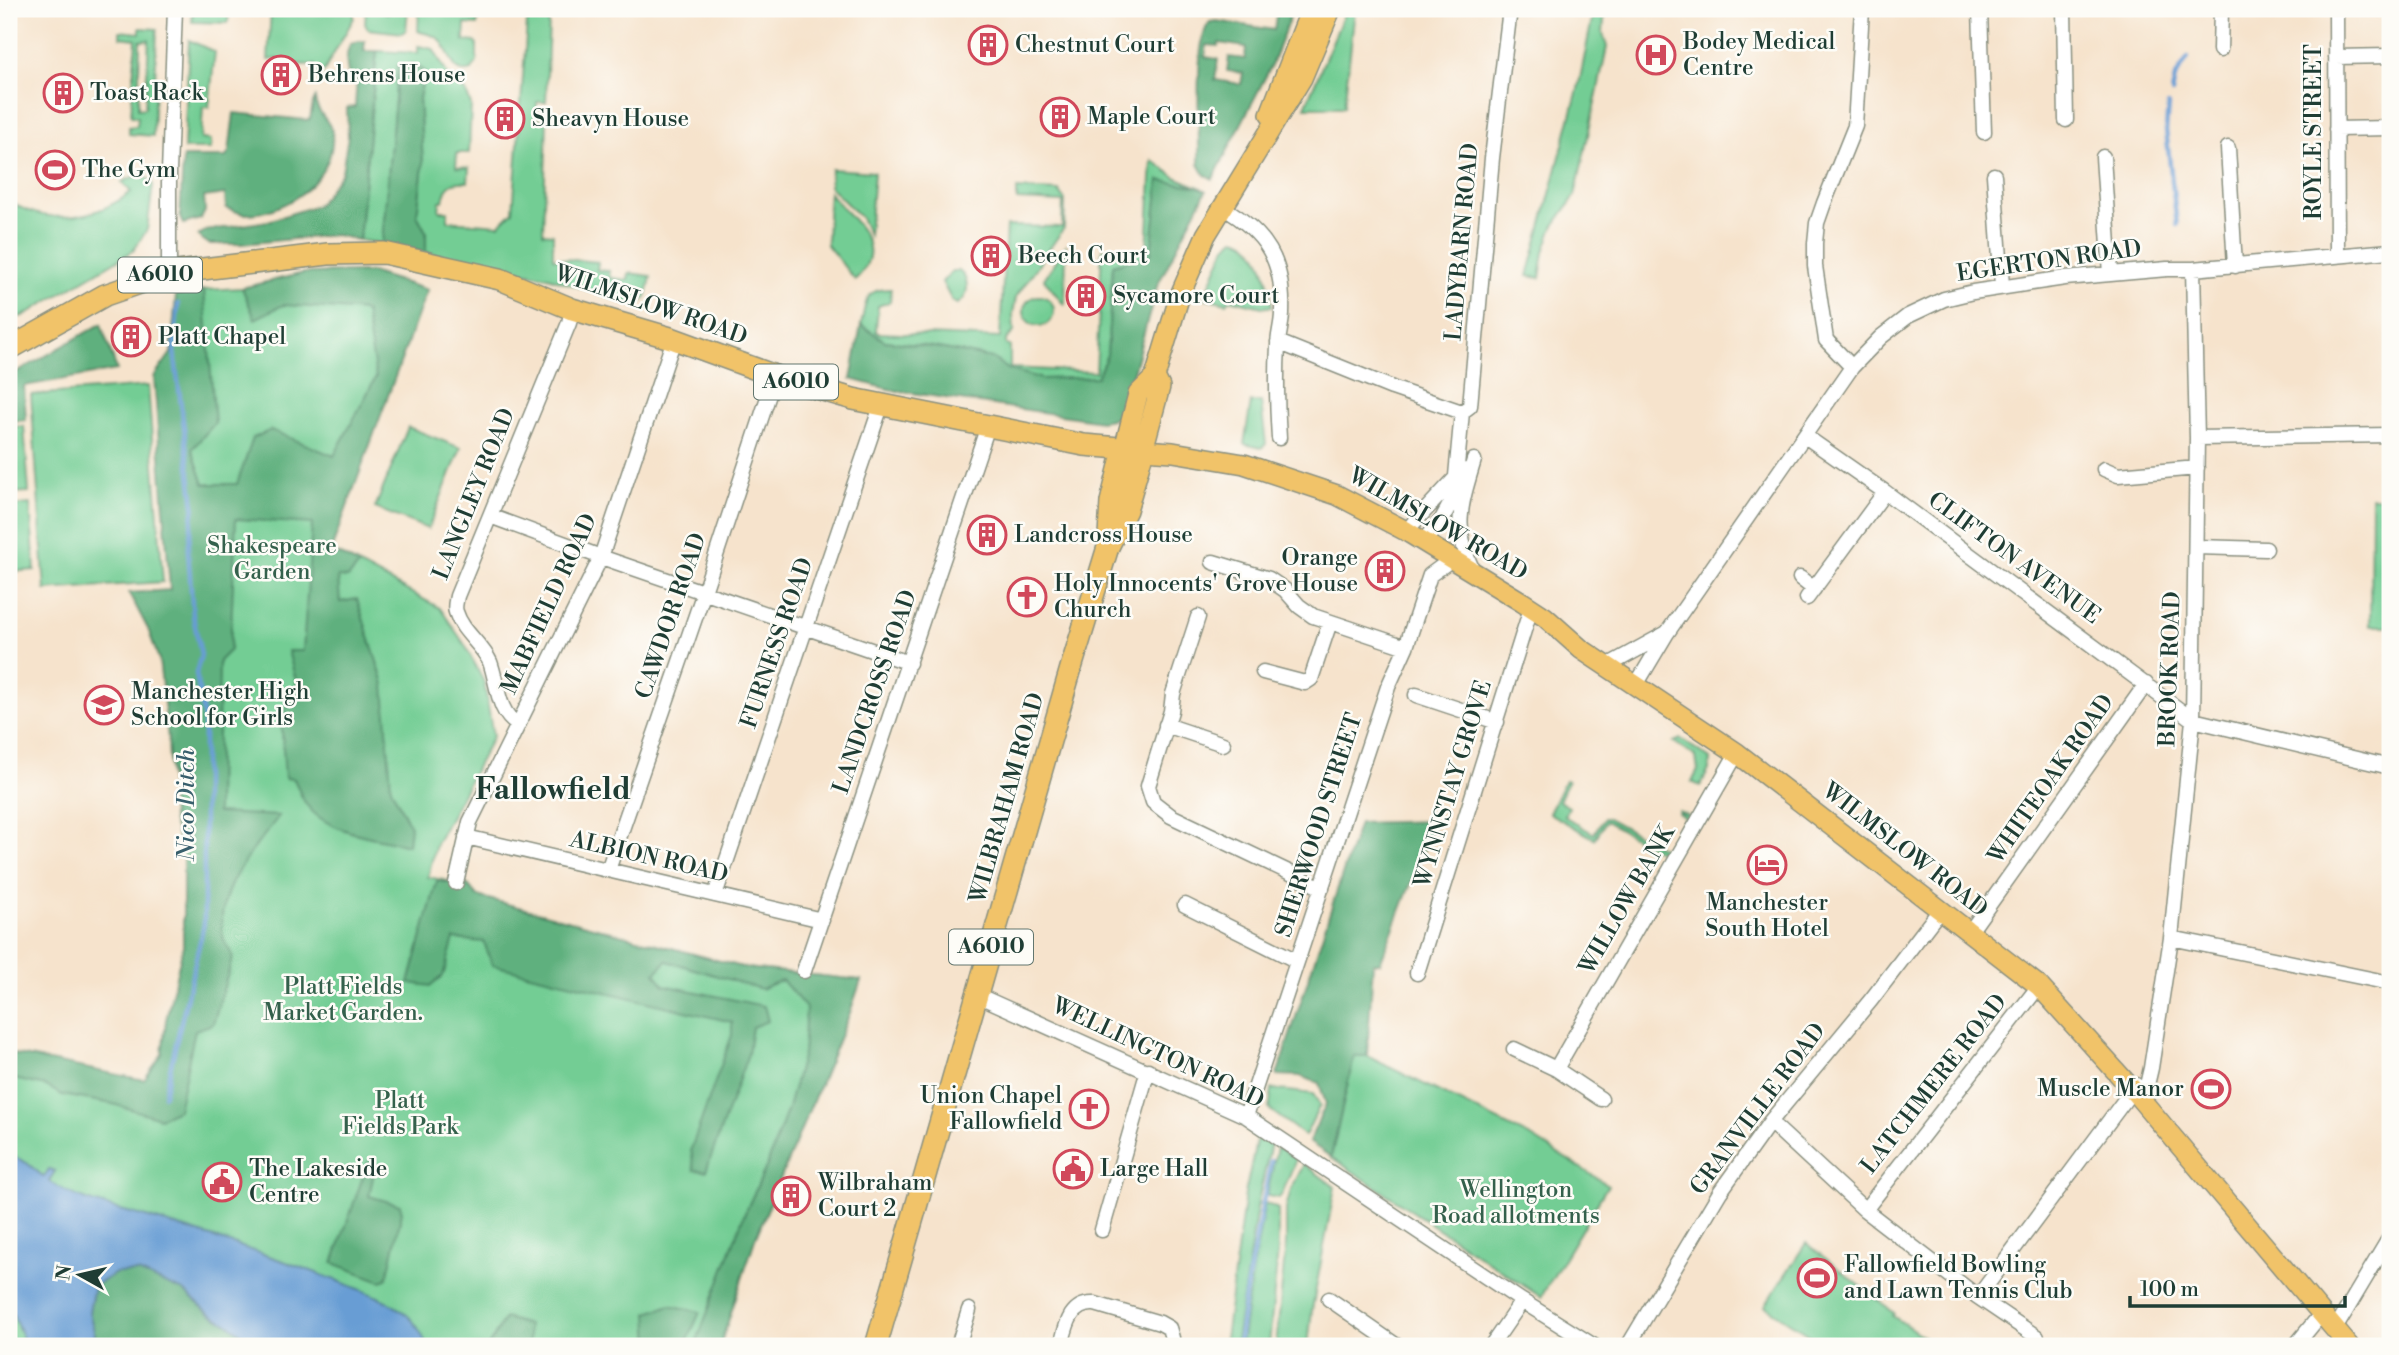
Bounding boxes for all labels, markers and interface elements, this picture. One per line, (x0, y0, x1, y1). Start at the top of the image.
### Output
building icon: Chestnut Court (967, 24, 1009, 66)
place label: Bodey Medical Centre (1682, 28, 1835, 82)
place label: Chestnut Court (1015, 31, 1175, 59)
hospital icon: Bodey Medical Centre (1635, 34, 1677, 76)
street label: ROYLE STREET (2300, 44, 2328, 220)
building icon: Behrens House (260, 54, 302, 96)
place label: Behrens House (307, 61, 466, 89)
building icon: Toast Rack (42, 72, 84, 114)
place label: Toast Rack (90, 79, 204, 107)
building icon: Maple Court (1039, 96, 1081, 138)
building icon: Sheavyn House (484, 98, 526, 140)
place label: Maple Court (1087, 103, 1216, 131)
place label: Sheavyn House (532, 105, 689, 133)
street label: LADYBARN ROAD (1439, 142, 1485, 342)
sports icon: The Gym (34, 149, 76, 191)
place label: The Gym (82, 156, 176, 184)
street label: EGERTON ROAD (1955, 234, 2143, 288)
building icon: Beech Court (970, 235, 1012, 277)
place label: Beech Court (1017, 242, 1148, 270)
road number: A6010 (118, 258, 202, 292)
street label: WILMSLOW ROAD (550, 259, 751, 351)
building icon: Sycamore Court (1065, 275, 1107, 317)
place label: Sycamore Court (1113, 282, 1279, 310)
building icon: Platt Chapel (110, 316, 152, 358)
place label: Platt Chapel (158, 323, 286, 351)
road number: A6010 (754, 364, 838, 400)
street label: LANGLEY ROAD (427, 404, 521, 584)
street label: WILMSLOW ROAD (1343, 461, 1532, 587)
street label: CLIFTON AVENUE (1922, 486, 2106, 630)
street label: MABFIELD ROAD (495, 509, 603, 699)
building icon: Landcross House (966, 514, 1008, 556)
place label: Landcross House (1014, 521, 1193, 549)
street label: CAWDOR ROAD (630, 529, 712, 703)
park label: Shakespeare Garden (207, 532, 337, 586)
place label: Orange Grove House (1225, 544, 1358, 598)
building icon: Orange Grove House (1364, 550, 1406, 592)
street label: FURNESS ROAD (735, 554, 819, 732)
place label: Holy Innocents' Church (1054, 570, 1218, 624)
church icon: Holy Innocents' Church (1006, 576, 1048, 618)
street label: LANDCROSS ROAD (827, 586, 923, 798)
street label: BROOK ROAD (2153, 591, 2187, 748)
street label: WYNNSTAY GROVE (1408, 677, 1498, 892)
place label: Manchester High School for Girls (131, 678, 310, 732)
school or university icon: Manchester High School for Girls (83, 684, 125, 726)
street label: WHITEOAK ROAD (1982, 689, 2120, 870)
street label: WILBRAHAM ROAD (963, 690, 1050, 907)
street label: SHERWOOD STREET (1270, 709, 1368, 941)
water label: Nico Ditch (172, 748, 202, 862)
district label: Fallowfield (475, 771, 631, 809)
street label: WILMSLOW ROAD (1816, 776, 1993, 923)
street label: WILLOW BANK (1572, 819, 1682, 980)
street label: ALBION ROAD (566, 825, 731, 889)
hotel icon: Manchester South Hotel (1746, 844, 1788, 886)
place label: Manchester South Hotel (1705, 889, 1829, 943)
road number: A6010 (949, 930, 1033, 964)
park label: Platt Fields Market Garden. (263, 973, 423, 1027)
street label: LATCHMERE ROAD (1855, 988, 2013, 1180)
street label: WELLINGTON ROAD (1047, 991, 1269, 1114)
street label: GRANVILLE ROAD (1684, 1018, 1832, 1200)
sports icon: Muscle Manor (2190, 1068, 2232, 1110)
place label: Muscle Manor (2037, 1075, 2184, 1103)
place label: Union Chapel Fallowfield (920, 1082, 1062, 1136)
park label: Platt Fields Park (342, 1087, 459, 1141)
church icon: Union Chapel Fallowfield (1068, 1088, 1110, 1130)
public building icon: Large Hall (1052, 1148, 1094, 1190)
place label: The Lakeside Centre (249, 1155, 387, 1209)
place label: Large Hall (1100, 1155, 1208, 1183)
public building icon: The Lakeside Centre (201, 1161, 243, 1203)
place label: Wilbraham Court 2 (817, 1169, 933, 1223)
building icon: Wilbraham Court 2 (770, 1175, 812, 1217)
park label: Wellington Road allotments (1432, 1176, 1600, 1230)
north arrow (46, 1240, 116, 1310)
place label: Fallowfield Bowling and Lawn Tennis Club (1844, 1251, 2073, 1305)
sports icon: Fallowfield Bowling and Lawn Tennis Club (1796, 1257, 1838, 1299)
text: N (51, 1264, 77, 1282)
scale bar (2130, 1264, 2345, 1308)
text: 100 m (2140, 1277, 2199, 1303)

